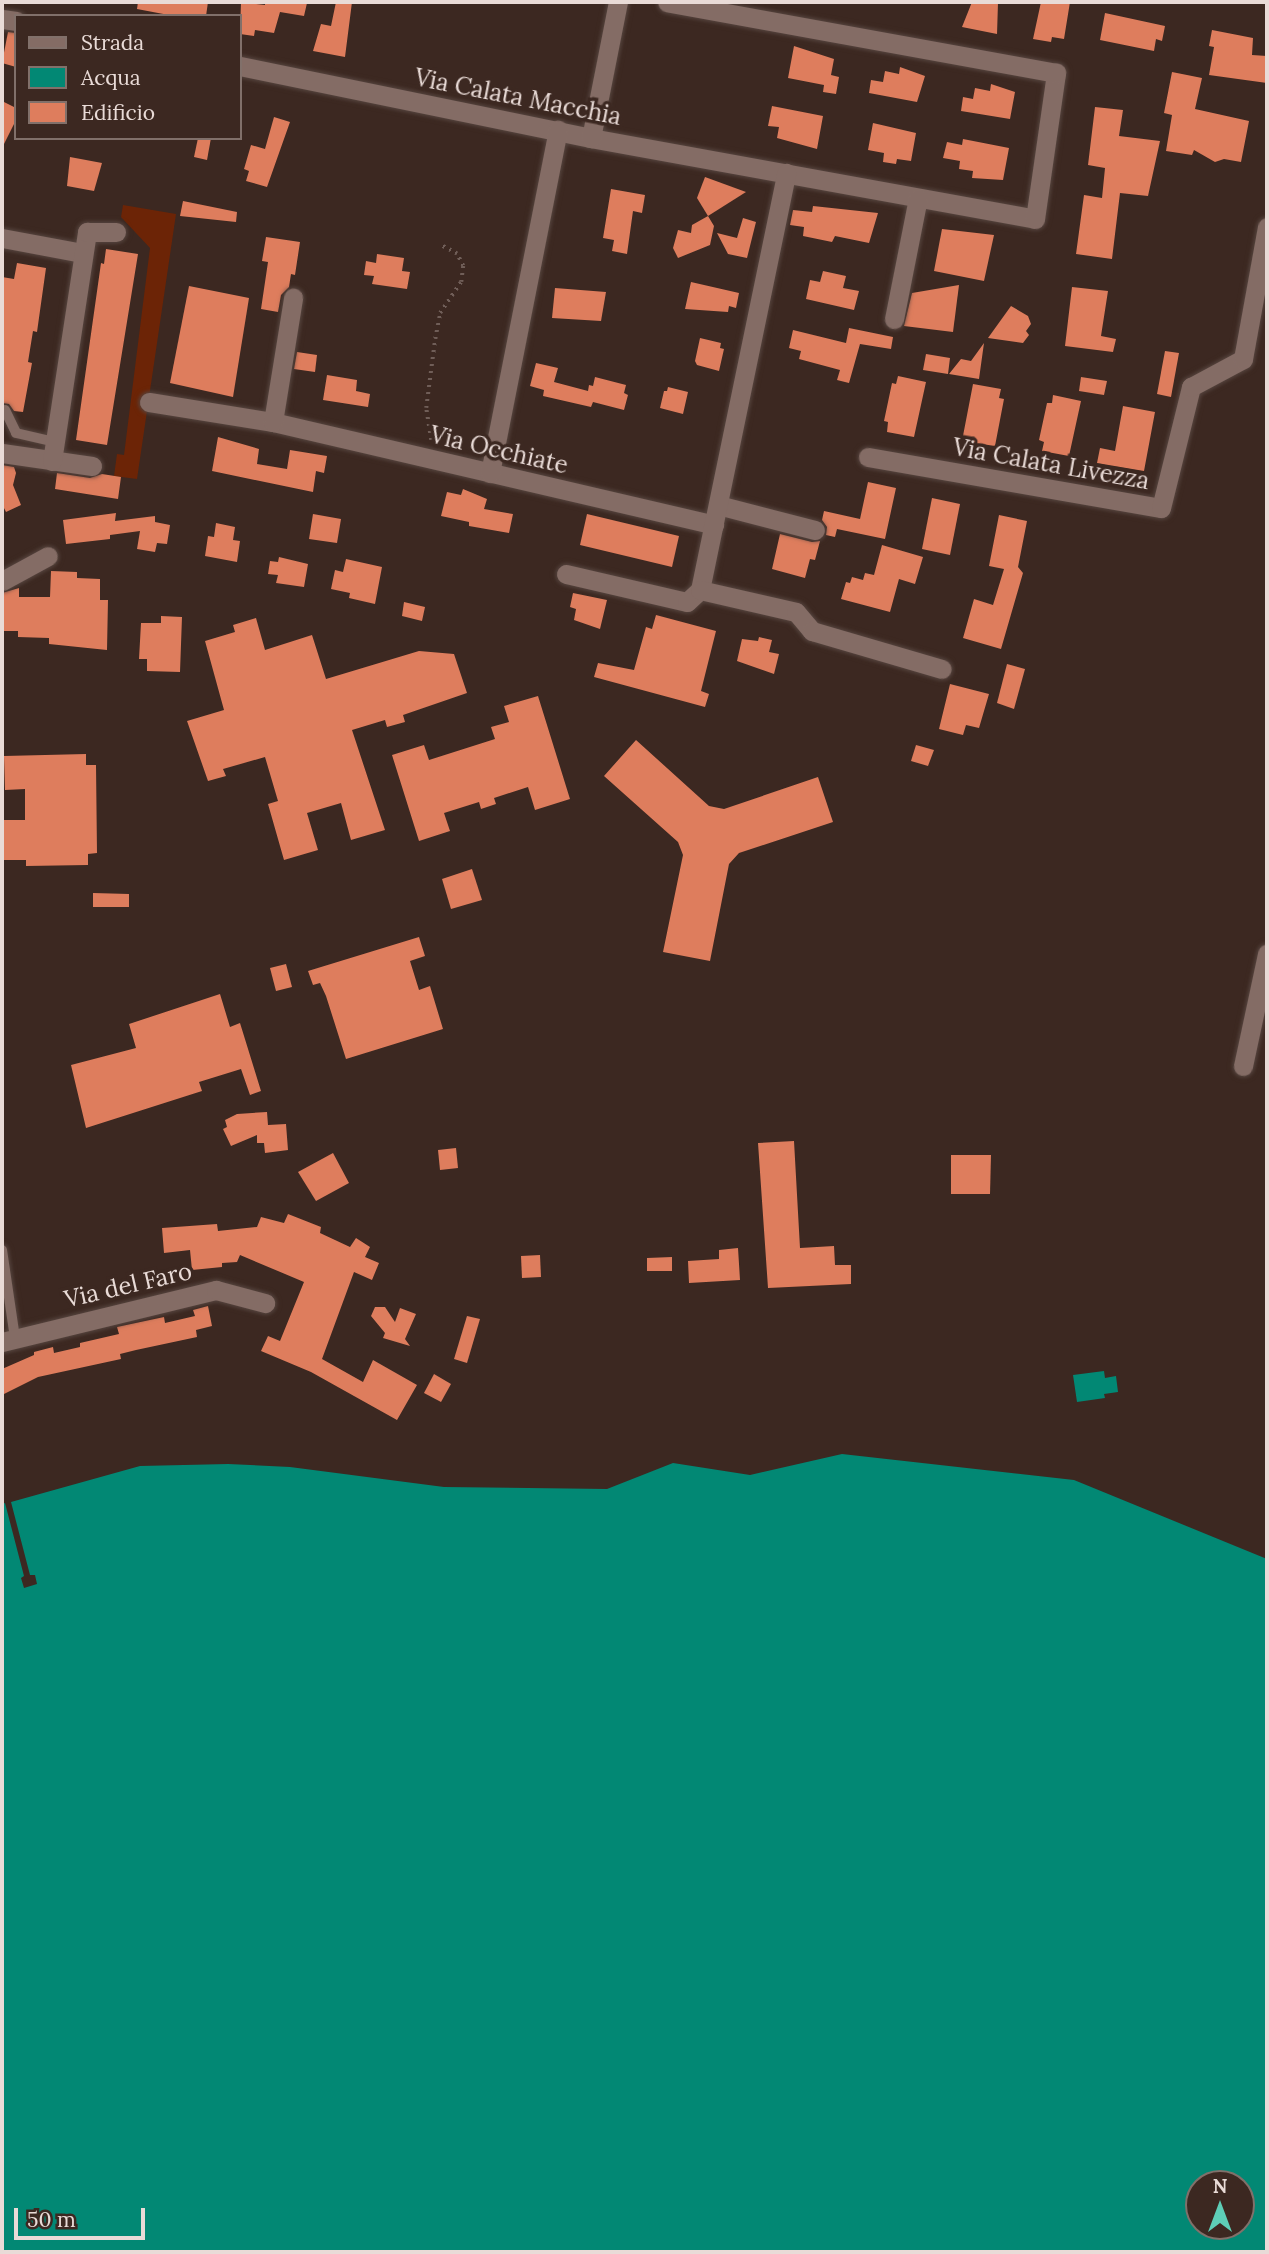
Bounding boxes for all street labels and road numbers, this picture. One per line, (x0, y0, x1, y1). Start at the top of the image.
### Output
street label: Via Calata Macchia (412, 63, 624, 131)
street label: Via Occhiate (427, 420, 571, 480)
street label: Via Calata Livezza (950, 433, 1152, 495)
street label: Via del Faro (62, 1256, 194, 1314)

